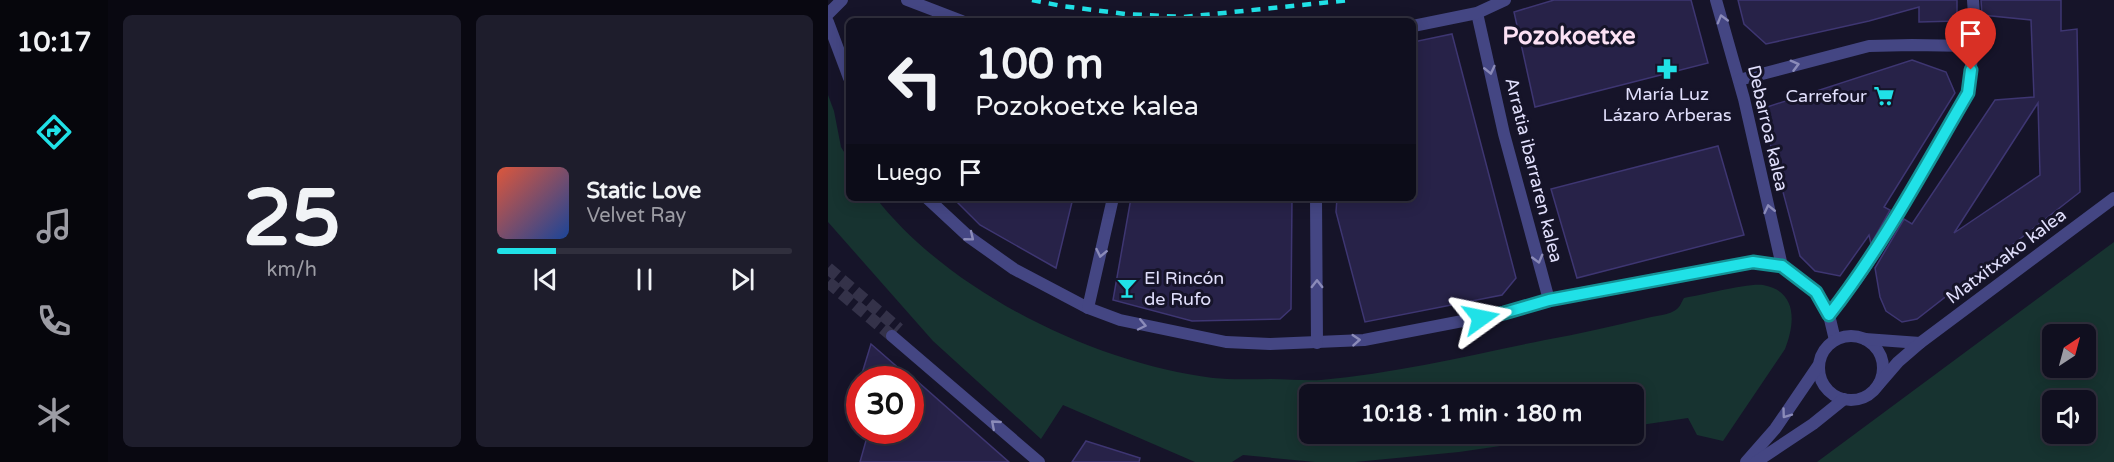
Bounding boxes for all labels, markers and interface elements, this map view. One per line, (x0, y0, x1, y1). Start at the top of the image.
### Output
pin (1945, 8, 1996, 70)
one-way arrow (1717, 14, 1729, 25)
icon: arrive (1954, 17, 1987, 50)
district label: Pozokoetxe (1502, 22, 1636, 51)
text: 10:17 (17, 26, 91, 59)
text: 100 m (975, 39, 1104, 90)
icon: left (876, 42, 954, 120)
pharmacy icon: María Luz Lázaro Arberas (1655, 57, 1679, 81)
one-way arrow (1790, 60, 1800, 73)
street label: Debarroa kalea (1743, 63, 1793, 193)
one-way arrow (1482, 65, 1495, 75)
street label: Arratia ibarraren kalea (1500, 75, 1568, 265)
place label: María Luz Lázaro Arberas (1602, 83, 1732, 126)
supermarket icon: Carrefour (1872, 84, 1896, 108)
place label: Carrefour (1786, 85, 1867, 107)
text: Pozokoetxe kalea (975, 90, 1199, 123)
icon: directions (33, 111, 75, 153)
icon: arrive (954, 156, 987, 189)
text: Luego (876, 160, 942, 186)
text: 25 (243, 172, 341, 266)
text: Static Love (587, 178, 701, 204)
text: Velvet Ray (587, 204, 686, 228)
one-way arrow (1763, 204, 1776, 214)
street label: Matxitxako kalea (1942, 204, 2070, 308)
icon: music (33, 205, 75, 247)
one-way arrow (963, 230, 974, 241)
one-way arrow (1095, 248, 1108, 258)
one-way arrow (1530, 254, 1543, 264)
text: km/h (267, 258, 317, 282)
icon: previous (529, 263, 562, 296)
icon: pause (628, 263, 661, 296)
icon: next (726, 263, 759, 296)
place label: El Rincón de Rufo (1144, 267, 1224, 310)
bar icon: El Rincón de Rufo (1115, 276, 1139, 300)
one-way arrow (1311, 280, 1323, 289)
position arrow (1449, 286, 1513, 350)
icon: phone (33, 300, 75, 342)
one-way arrow (1137, 318, 1147, 331)
north arrow (2042, 324, 2096, 378)
map controls (2042, 324, 2096, 444)
one-way arrow (1352, 334, 1361, 347)
speed limit sign: 30 (846, 366, 924, 444)
button: sound (2042, 390, 2096, 444)
icon: climate (33, 394, 75, 436)
text: 10:18 · 1 min · 180 m (1361, 401, 1582, 427)
one-way arrow (1782, 408, 1793, 419)
one-way arrow (991, 420, 1002, 431)

